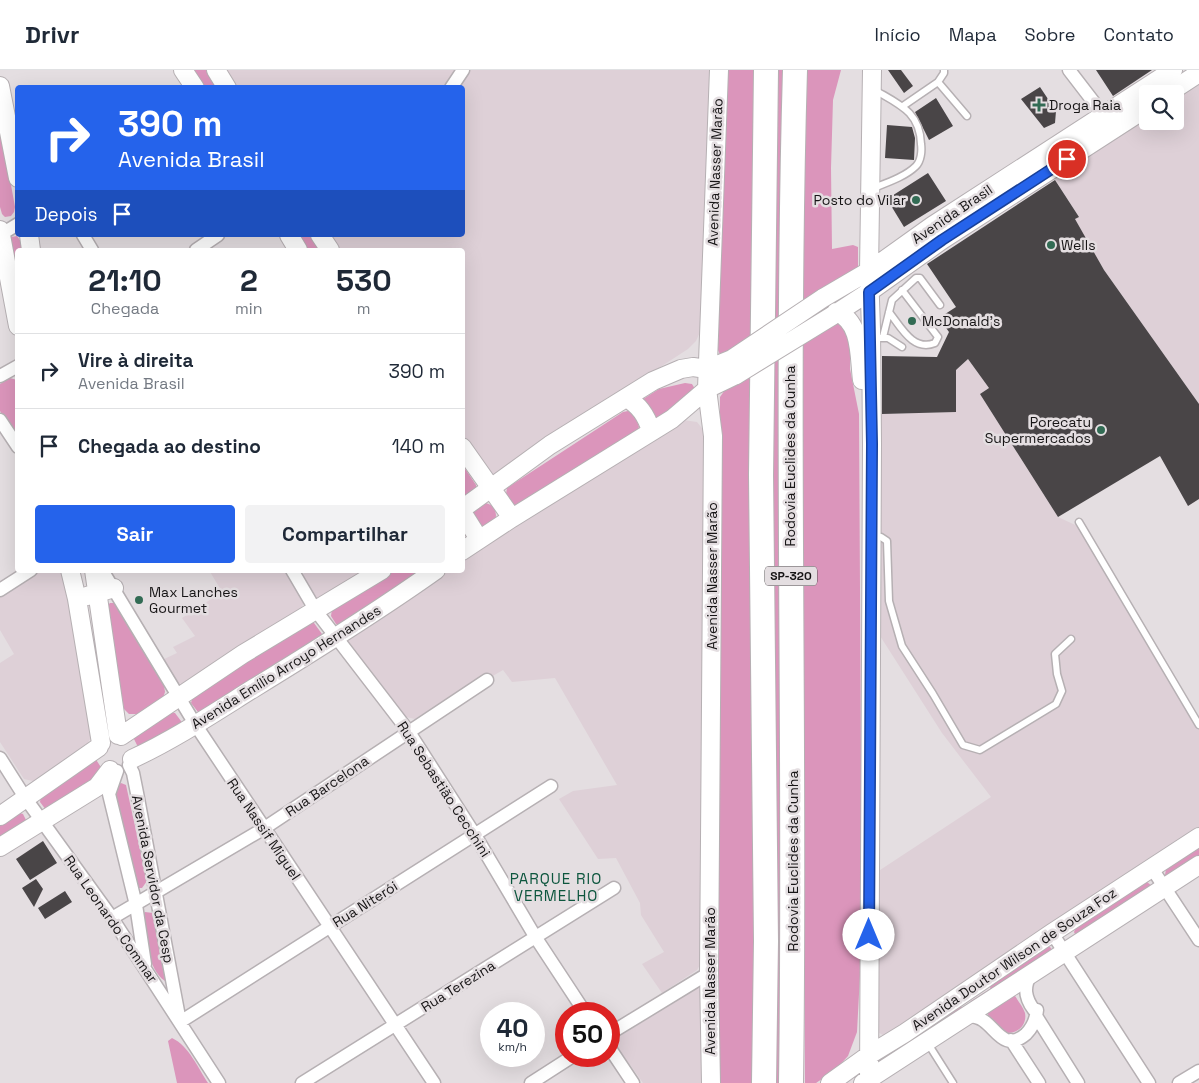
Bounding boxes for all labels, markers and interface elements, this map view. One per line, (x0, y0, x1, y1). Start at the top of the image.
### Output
text: Drivr (25, 19, 80, 50)
text: Início (875, 23, 921, 46)
text: Mapa (949, 23, 997, 46)
text: Sobre (1025, 23, 1075, 46)
text: Contato (1103, 23, 1174, 46)
map controls (1139, 85, 1184, 130)
button: search (1139, 85, 1184, 130)
place label: Droga Raia (1049, 96, 1121, 114)
street label: Avenida Nasser Marão (703, 98, 727, 246)
marker: Droga Raia (1033, 99, 1045, 111)
text: 390 m (118, 102, 222, 146)
icon: right (35, 105, 100, 170)
pin (1046, 138, 1088, 180)
text: Avenida Brasil (118, 145, 265, 173)
icon: arrive (1053, 145, 1081, 173)
street label: Avenida Brasil (908, 180, 996, 248)
place label: Posto do Vilar (814, 191, 906, 209)
marker: Posto do Vilar (910, 194, 922, 206)
icon: arrive (108, 200, 136, 228)
text: Depois (35, 202, 98, 227)
place label: Wells (1061, 236, 1096, 254)
marker: Wells (1045, 239, 1057, 251)
text: 21:10 (88, 261, 162, 300)
text: 2 (240, 261, 258, 300)
text: 530 (336, 261, 392, 300)
text: Chegada (91, 298, 159, 319)
text: min (235, 298, 263, 319)
text: m (357, 298, 371, 319)
place label: McDonald's (922, 312, 1000, 330)
marker: McDonald's (906, 315, 918, 327)
text: Vire à direita (78, 348, 194, 373)
icon: right (35, 357, 63, 385)
text: 390 m (388, 359, 445, 384)
street label: Rodovia Euclides da Cunha (781, 366, 799, 546)
text: Avenida Brasil (78, 373, 185, 394)
place label: Porecatu Supermercados (985, 413, 1091, 447)
marker: Porecatu Supermercados (1095, 424, 1107, 436)
icon: arrive (35, 432, 63, 460)
text: Chegada ao destino (78, 434, 261, 459)
text: 140 m (392, 434, 445, 459)
street label: Avenida Nasser Marão (703, 502, 721, 650)
button: Sair (35, 505, 235, 563)
button: Compartilhar (245, 505, 445, 563)
road number: SP-320 (765, 566, 817, 586)
place label: Max Lanches Gourmet (149, 583, 238, 617)
marker: Max Lanches Gourmet (133, 594, 145, 606)
street label: Avenida Emílio Arroyo Hernandes (188, 601, 384, 733)
street label: Rua Sebastião Cecchini (393, 718, 495, 860)
street label: Rua Barcelona (282, 751, 372, 821)
street label: Rodovia Euclides da Cunha (784, 771, 802, 951)
street label: Rua Nassif Miguel (223, 775, 305, 883)
street label: Avenida Servidor da Cesp (128, 793, 178, 965)
street label: Rua Leonardo Commar (60, 852, 162, 986)
district label: PARQUE RIO VERMELHO (510, 869, 602, 905)
street label: Rua Niterói (329, 877, 401, 931)
street label: Avenida Doutor Wilson de Souza Foz (908, 884, 1120, 1034)
street label: Avenida Nasser Marão (701, 907, 719, 1055)
position arrow (842, 908, 894, 960)
street label: Rua Terezina (418, 956, 498, 1016)
speed limit sign: 50 (555, 1002, 620, 1067)
text: 40 (496, 1012, 529, 1044)
text: km/h (498, 1039, 527, 1055)

